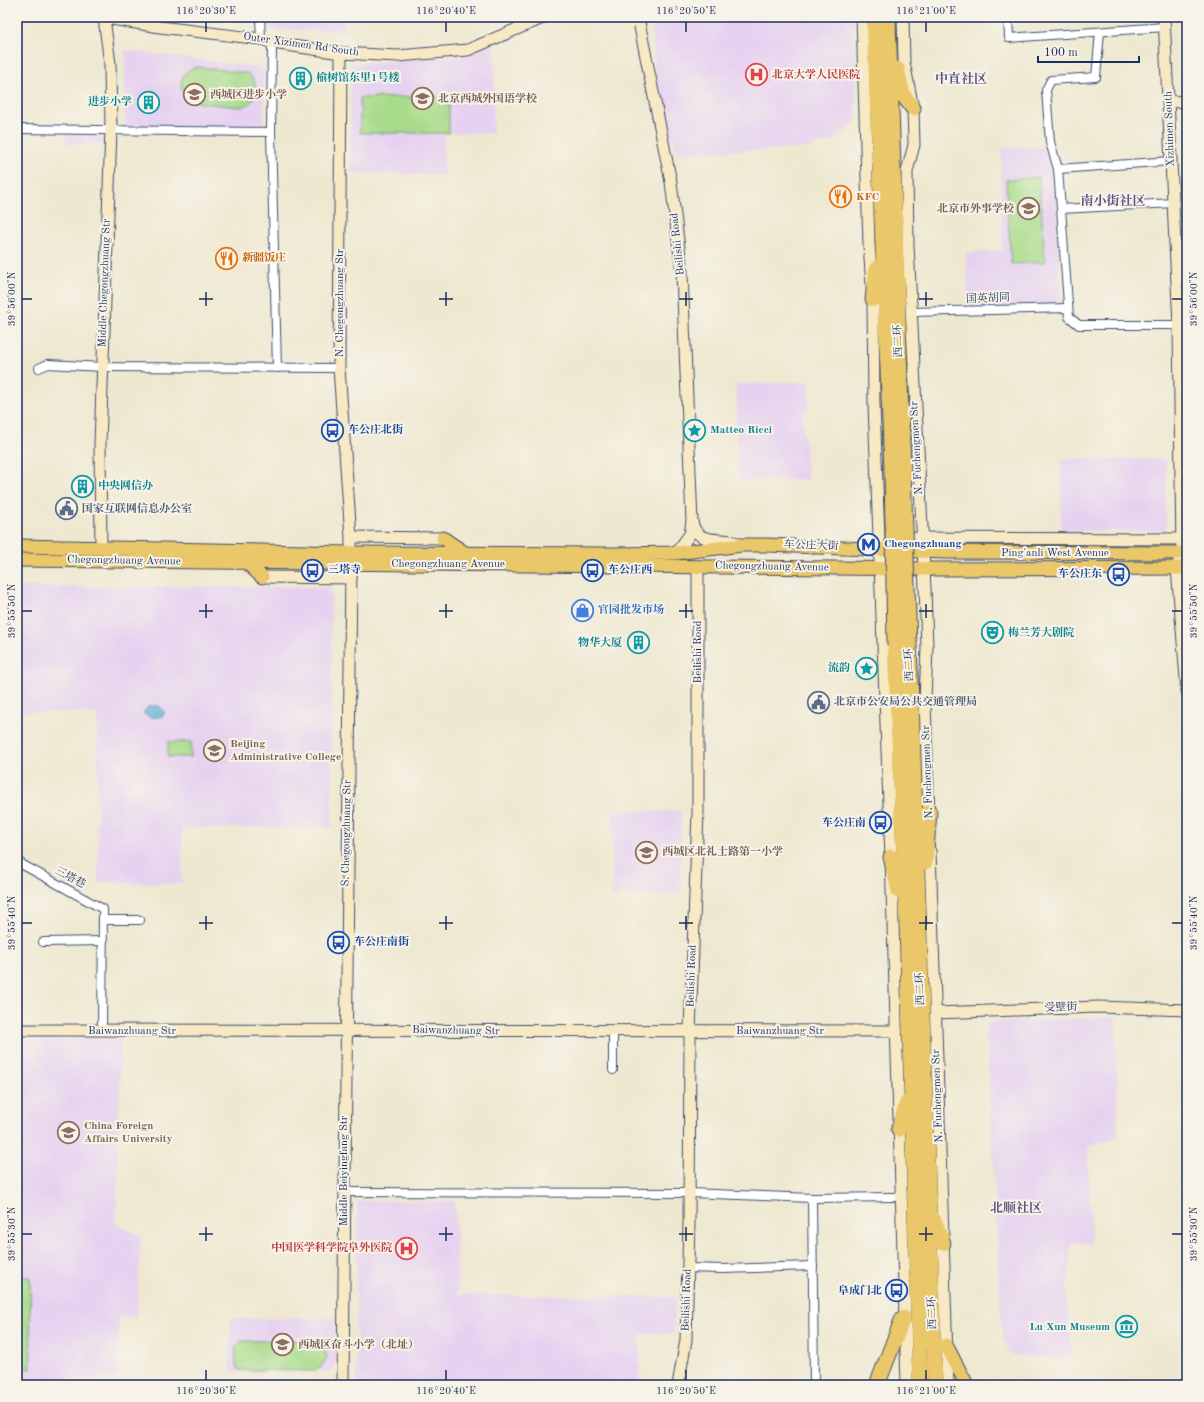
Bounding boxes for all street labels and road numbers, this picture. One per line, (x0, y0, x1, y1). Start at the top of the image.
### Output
street label: Outer Xizimen Rd South (242, 31, 360, 59)
street label: Xizhimen South (1163, 91, 1177, 167)
street label: Beilishi Road (669, 212, 687, 276)
street label: Middle Chegongzhuang Str (97, 218, 113, 348)
street label: N. Chegongzhuang Str (335, 248, 346, 357)
street label: 国英胡同 (966, 291, 1010, 305)
street label: 西二环 (891, 324, 905, 358)
street label: N. Fuchengmen Str (909, 400, 925, 495)
street label: 车公庄大街 (783, 538, 839, 552)
street label: Ping'anli West Avenue (1001, 548, 1109, 559)
street label: Chegongzhuang Avenue (67, 555, 181, 567)
street label: Chegongzhuang Avenue (391, 559, 505, 570)
street label: Chegongzhuang Avenue (715, 561, 829, 573)
street label: Beilishi Road (693, 620, 704, 683)
street label: 西二环 (902, 648, 916, 682)
street label: N. Fuchengmen Str (921, 725, 935, 819)
street label: S. Chegongzhuang Str (341, 779, 353, 887)
street label: 三塔巷 (53, 864, 88, 891)
street label: Beilishi Road (685, 944, 699, 1008)
street label: 西二环 (913, 972, 927, 1006)
street label: 受壁街 (1044, 1000, 1078, 1014)
street label: Baiwanzhuang Str (412, 1025, 500, 1037)
street label: Baiwanzhuang Str (88, 1026, 176, 1037)
street label: Baiwanzhuang Str (736, 1026, 824, 1037)
street label: N. Fuchengmen Str (931, 1049, 945, 1143)
street label: Middle Beiyingfang Str (339, 1115, 350, 1226)
street label: Beilishi Road (680, 1268, 694, 1332)
street label: 西二环 (925, 1296, 939, 1330)

